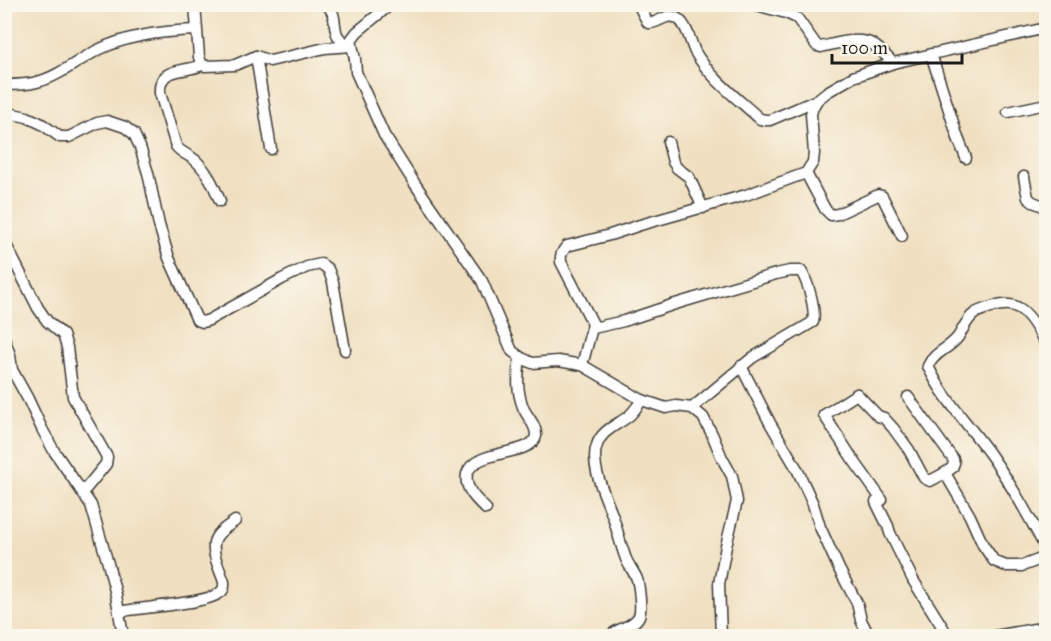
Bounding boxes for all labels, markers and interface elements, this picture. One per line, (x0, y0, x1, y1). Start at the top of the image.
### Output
scale bar (832, 27, 962, 65)
text: 100 m (841, 37, 888, 59)

